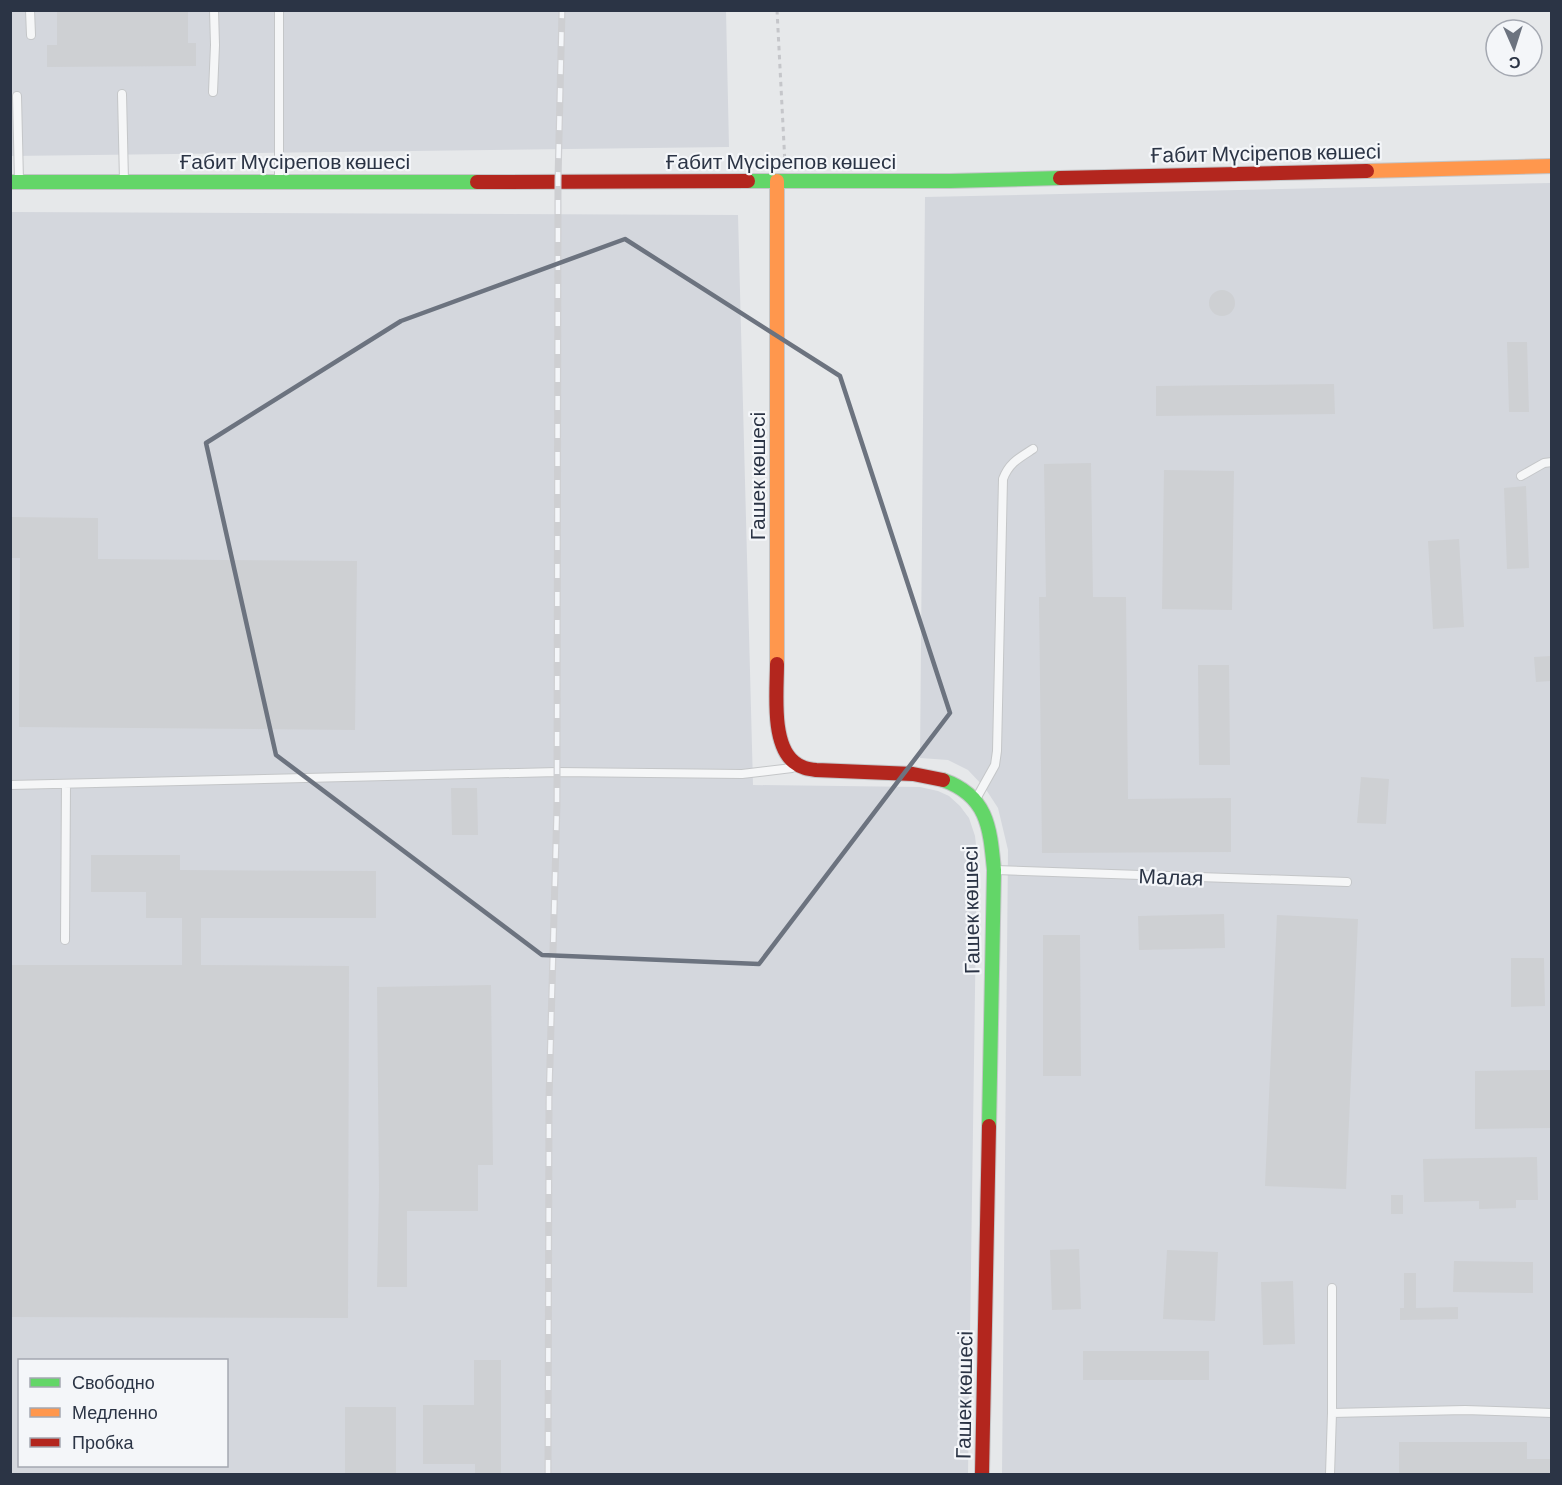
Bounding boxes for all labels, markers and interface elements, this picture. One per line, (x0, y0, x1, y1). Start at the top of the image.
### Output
north arrow (1484, 18, 1544, 78)
text: С (1508, 54, 1521, 73)
street label: Ғабит Мүсірепов көшесі (1150, 137, 1381, 167)
street label: Ғабит Мүсірепов көшесі (179, 148, 410, 173)
street label: Ғабит Мүсірепов көшесі (665, 148, 896, 173)
street label: Гашек көшесі (744, 412, 769, 540)
street label: Гашек көшесі (956, 846, 984, 974)
street label: Малая (1138, 862, 1204, 890)
street label: Гашек көшесі (949, 1331, 977, 1459)
legend (18, 1359, 228, 1467)
text: Свободно (72, 1371, 155, 1393)
text: Медленно (72, 1401, 158, 1423)
text: Пробка (72, 1431, 135, 1453)

